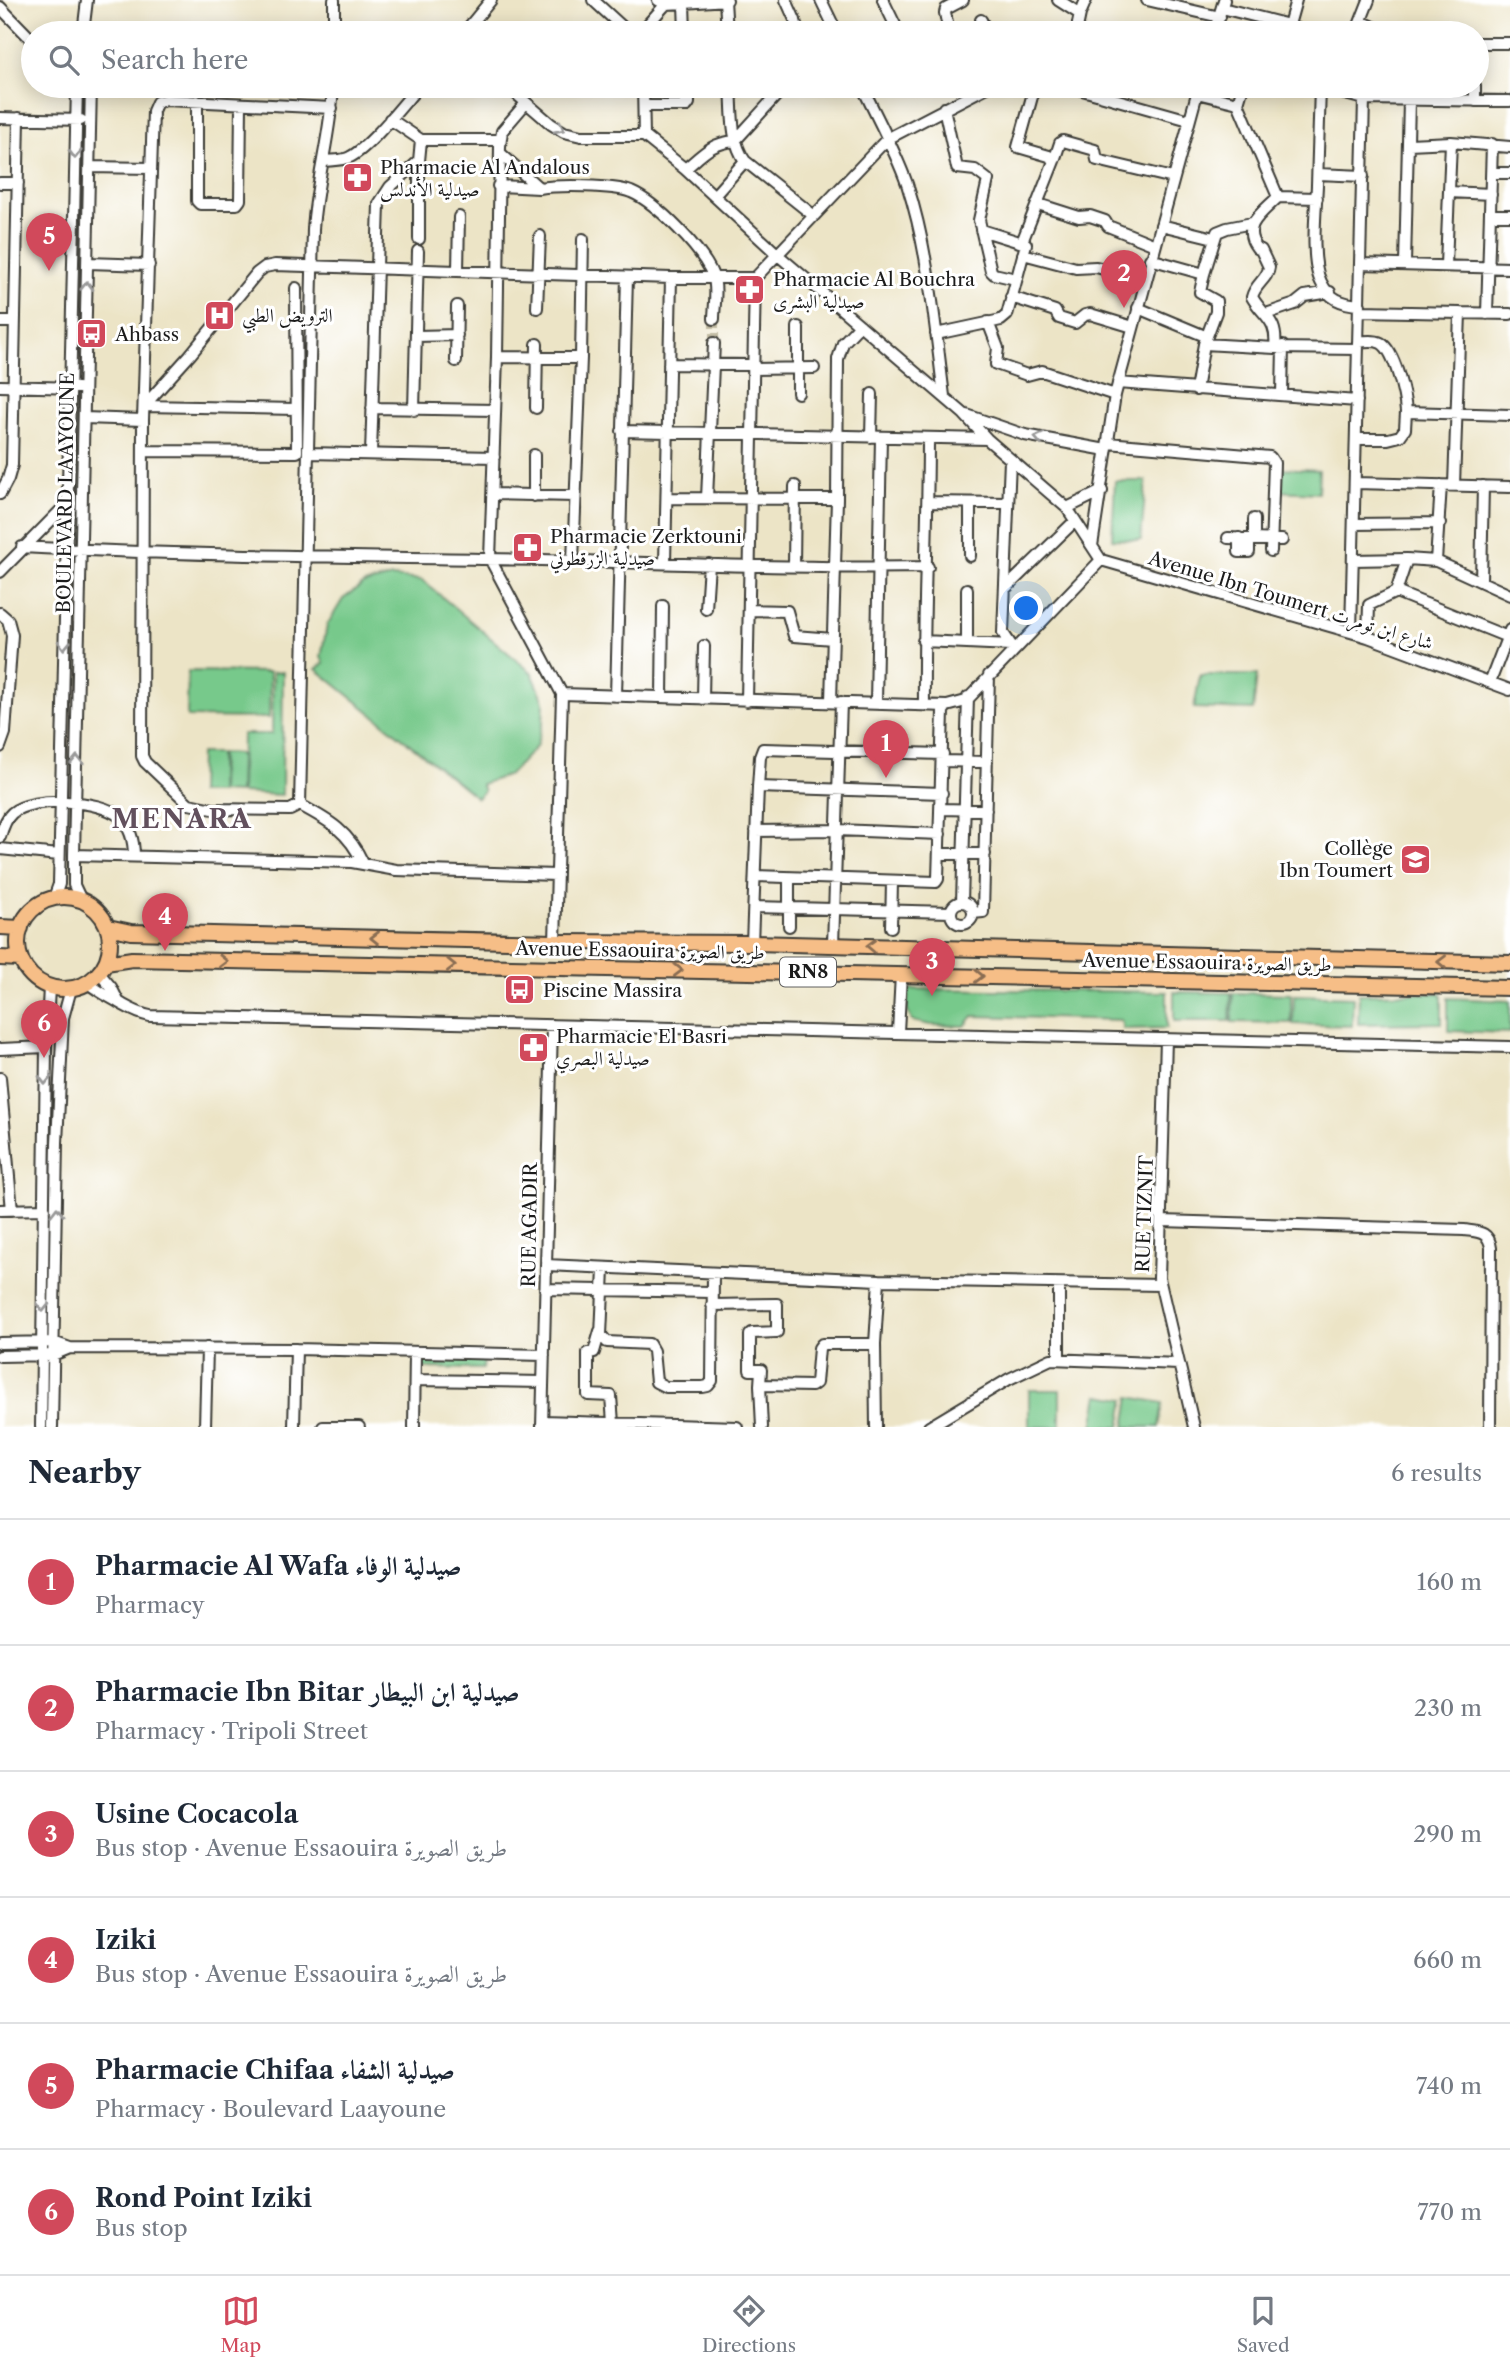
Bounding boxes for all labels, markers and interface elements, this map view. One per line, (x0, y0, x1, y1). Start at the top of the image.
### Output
search box (21, 21, 1489, 98)
icon: search (45, 41, 83, 79)
text: Search here (101, 44, 248, 76)
one-way arrow (552, 120, 565, 133)
one-way arrow (68, 149, 83, 160)
place label: Pharmacie Al Andalous صيدلية الأندلس (380, 156, 590, 202)
pharmacy icon: Pharmacie Al Andalous صيدلية الأندلس (340, 161, 374, 195)
pin: 5 (26, 213, 72, 271)
pin: 2 (1101, 250, 1147, 308)
place label: Pharmacie Al Bouchra صيدلية البشرى (773, 268, 975, 314)
pharmacy icon: Pharmacie Al Bouchra صيدلية البشرى (733, 273, 767, 307)
one-way arrow (80, 281, 95, 292)
hospital icon: الترويض الطبي (202, 298, 236, 332)
place label: الترويض الطبي (242, 304, 333, 334)
bus stop icon: Ahbass (75, 317, 109, 351)
place label: Ahbass (114, 323, 179, 346)
street label: BOULEVARD LAAYOUNE (52, 372, 79, 614)
one-way arrow (1033, 431, 1045, 446)
place label: Pharmacie Zerktouni صيدلية الزرقطوني (550, 525, 742, 574)
pharmacy icon: Pharmacie Zerktouni صيدلية الزرقطوني (510, 530, 544, 564)
street label: Avenue Ibn Toumert شارع ابن تومرت (1144, 546, 1436, 659)
your location (1009, 591, 1043, 625)
one-way arrow (57, 640, 72, 651)
pin: 1 (863, 720, 909, 778)
one-way arrow (69, 754, 84, 765)
district label: MENARA (111, 803, 253, 835)
place label: Collège Ibn Toumert (1279, 837, 1393, 882)
school or university icon: Collège Ibn Toumert (1399, 842, 1433, 876)
pin: 4 (142, 893, 188, 951)
one-way arrow (369, 930, 379, 946)
street label: Avenue Essaouira طريق الصويرة (514, 937, 765, 965)
pin: 3 (909, 938, 955, 996)
one-way arrow (866, 939, 877, 954)
street label: Avenue Essaouira طريق الصويرة (1081, 949, 1332, 977)
one-way arrow (218, 953, 229, 968)
one-way arrow (1436, 954, 1447, 970)
one-way arrow (446, 957, 456, 973)
road number: RN8 (780, 958, 836, 987)
one-way arrow (673, 962, 684, 978)
one-way arrow (974, 969, 985, 984)
bus stop icon: Piscine Massira (503, 973, 537, 1007)
place label: Piscine Massira (543, 979, 682, 1002)
pin: 6 (21, 1000, 67, 1058)
place label: Pharmacie El Basri صيدلية البصري (556, 1025, 727, 1074)
pharmacy icon: Pharmacie El Basri صيدلية البصري (516, 1030, 550, 1064)
one-way arrow (38, 1074, 53, 1085)
street label: RUE TIZNIT (1131, 1154, 1158, 1273)
street label: RUE AGADIR (517, 1161, 542, 1287)
one-way arrow (49, 1206, 64, 1217)
one-way arrow (35, 1302, 50, 1313)
text: Nearby (28, 1454, 141, 1491)
text: 6 results (1391, 1459, 1482, 1487)
text: Pharmacie Al Wafa صيدلية الوفاء (95, 1550, 462, 1582)
text: 1 (46, 1568, 56, 1596)
text: 160 m (1417, 1568, 1482, 1596)
text: Pharmacy (95, 1591, 205, 1619)
text: Pharmacie Ibn Bitar صيدلية ابن البيطار (95, 1676, 520, 1708)
text: 2 (44, 1694, 58, 1722)
text: 230 m (1414, 1694, 1482, 1722)
text: Pharmacy · Tripoli Street (95, 1717, 368, 1745)
text: Usine Cocacola (95, 1798, 299, 1830)
text: 3 (45, 1820, 58, 1848)
text: 290 m (1413, 1820, 1482, 1848)
text: Bus stop · Avenue Essaouira طريق الصويرة (95, 1834, 507, 1862)
text: Iziki (95, 1924, 156, 1956)
text: 4 (44, 1946, 58, 1974)
text: 660 m (1413, 1946, 1482, 1974)
text: Bus stop · Avenue Essaouira طريق الصويرة (95, 1960, 507, 1988)
text: Pharmacie Chifaa صيدلية الشفاء (95, 2054, 455, 2086)
text: 5 (45, 2072, 57, 2100)
text: 740 m (1416, 2072, 1482, 2100)
text: Pharmacy · Boulevard Laayoune (95, 2095, 446, 2123)
text: Rond Point Iziki (95, 2182, 312, 2214)
text: 6 (44, 2198, 58, 2226)
text: 770 m (1417, 2198, 1482, 2226)
text: Bus stop (95, 2214, 188, 2242)
tab: Map (220, 2292, 261, 2357)
tab: Directions (702, 2292, 796, 2357)
tab: Saved (1237, 2292, 1290, 2357)

